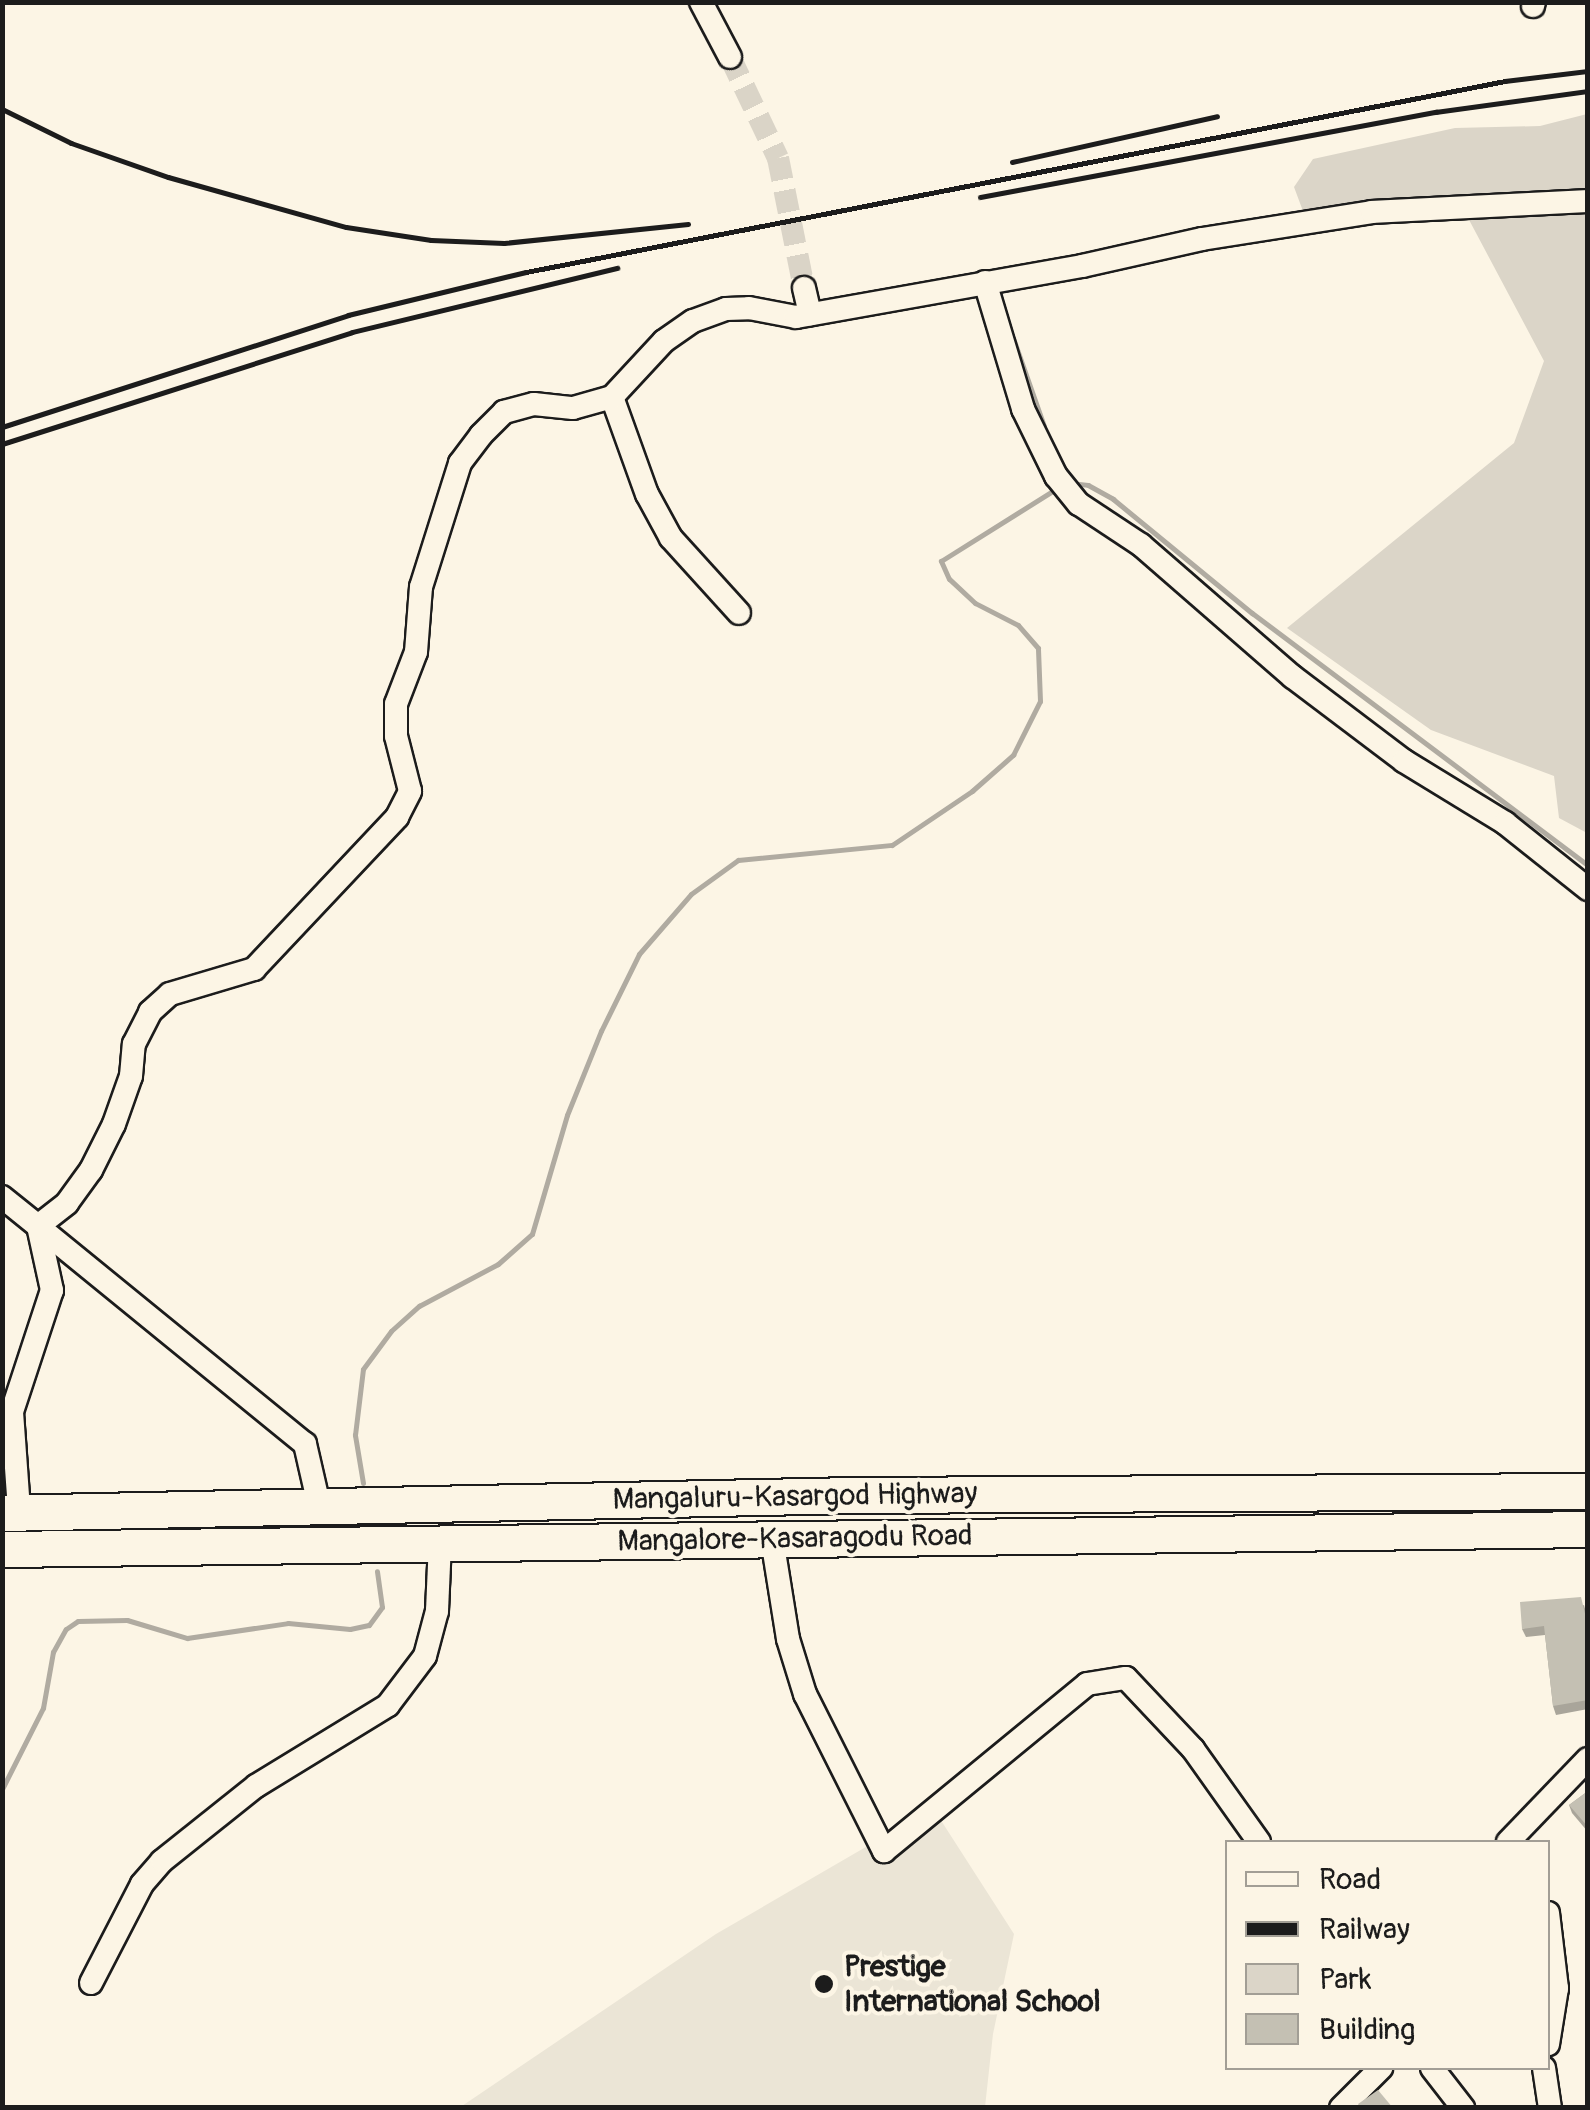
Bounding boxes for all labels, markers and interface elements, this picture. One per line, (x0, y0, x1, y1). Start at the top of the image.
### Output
street label: Mangaluru-Kasargod Highway (612, 1476, 978, 1518)
street label: Mangalore-Kasaragodu Road (617, 1518, 973, 1560)
legend (1225, 1840, 1550, 2070)
text: Road (1319, 1861, 1381, 1898)
text: Railway (1319, 1911, 1410, 1948)
place label: Prestige International School (844, 1949, 1101, 2020)
text: Park (1319, 1961, 1372, 1998)
marker: Prestige International School (813, 1973, 835, 1995)
text: Building (1319, 2011, 1415, 2048)

